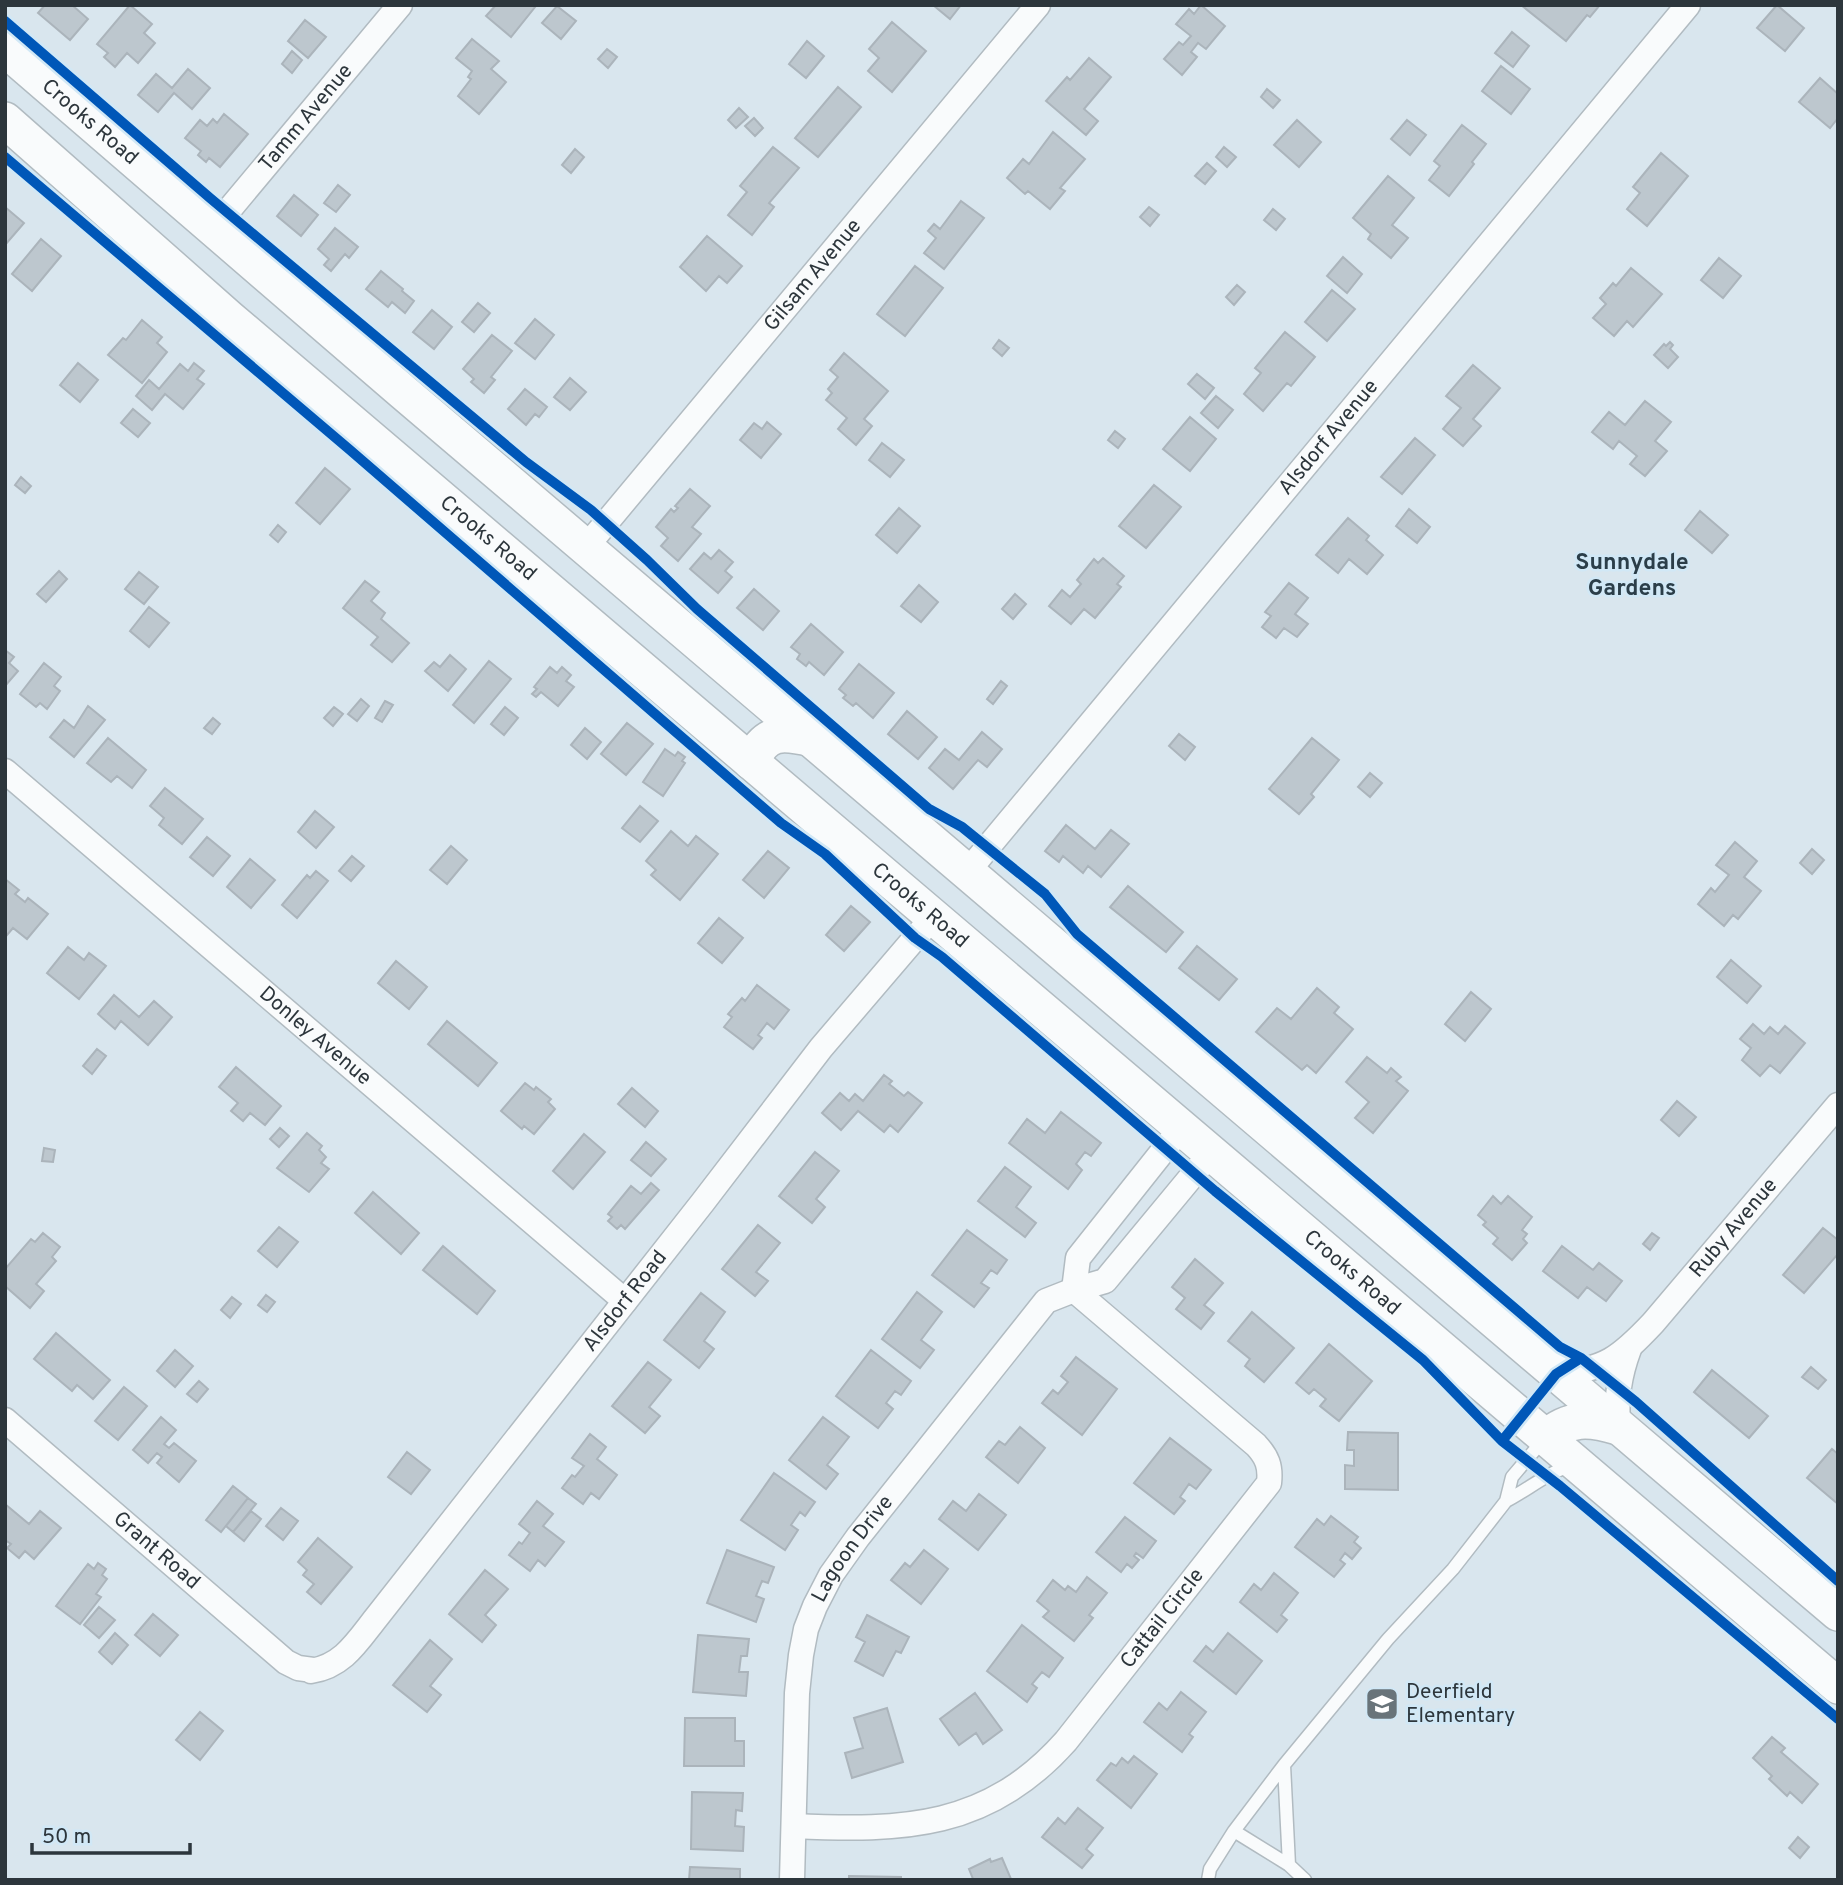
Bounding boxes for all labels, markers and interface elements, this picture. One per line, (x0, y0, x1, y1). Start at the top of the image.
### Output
street label: Tamm Avenue (253, 58, 359, 177)
street label: Crooks Road (36, 73, 144, 171)
street label: Gilsam Avenue (758, 213, 867, 337)
street label: Alsdorf Avenue (1273, 374, 1385, 501)
street label: Crooks Road (434, 489, 542, 587)
district label: Sunnydale Gardens (1575, 549, 1689, 604)
street label: Crooks Road (866, 857, 974, 954)
street label: Donley Avenue (253, 981, 377, 1092)
street label: Ruby Avenue (1684, 1172, 1784, 1283)
street label: Crooks Road (1298, 1224, 1406, 1322)
street label: Alsdorf Road (577, 1245, 673, 1357)
street label: Lagoon Drive (806, 1490, 899, 1607)
street label: Grant Road (107, 1506, 206, 1596)
street label: Cattail Circle (1114, 1563, 1210, 1674)
place label: Deerfield Elementary (1406, 1679, 1515, 1730)
school or university icon: Deerfield Elementary (1363, 1685, 1401, 1723)
scale bar (32, 1812, 189, 1856)
text: 50 m (42, 1824, 91, 1851)

